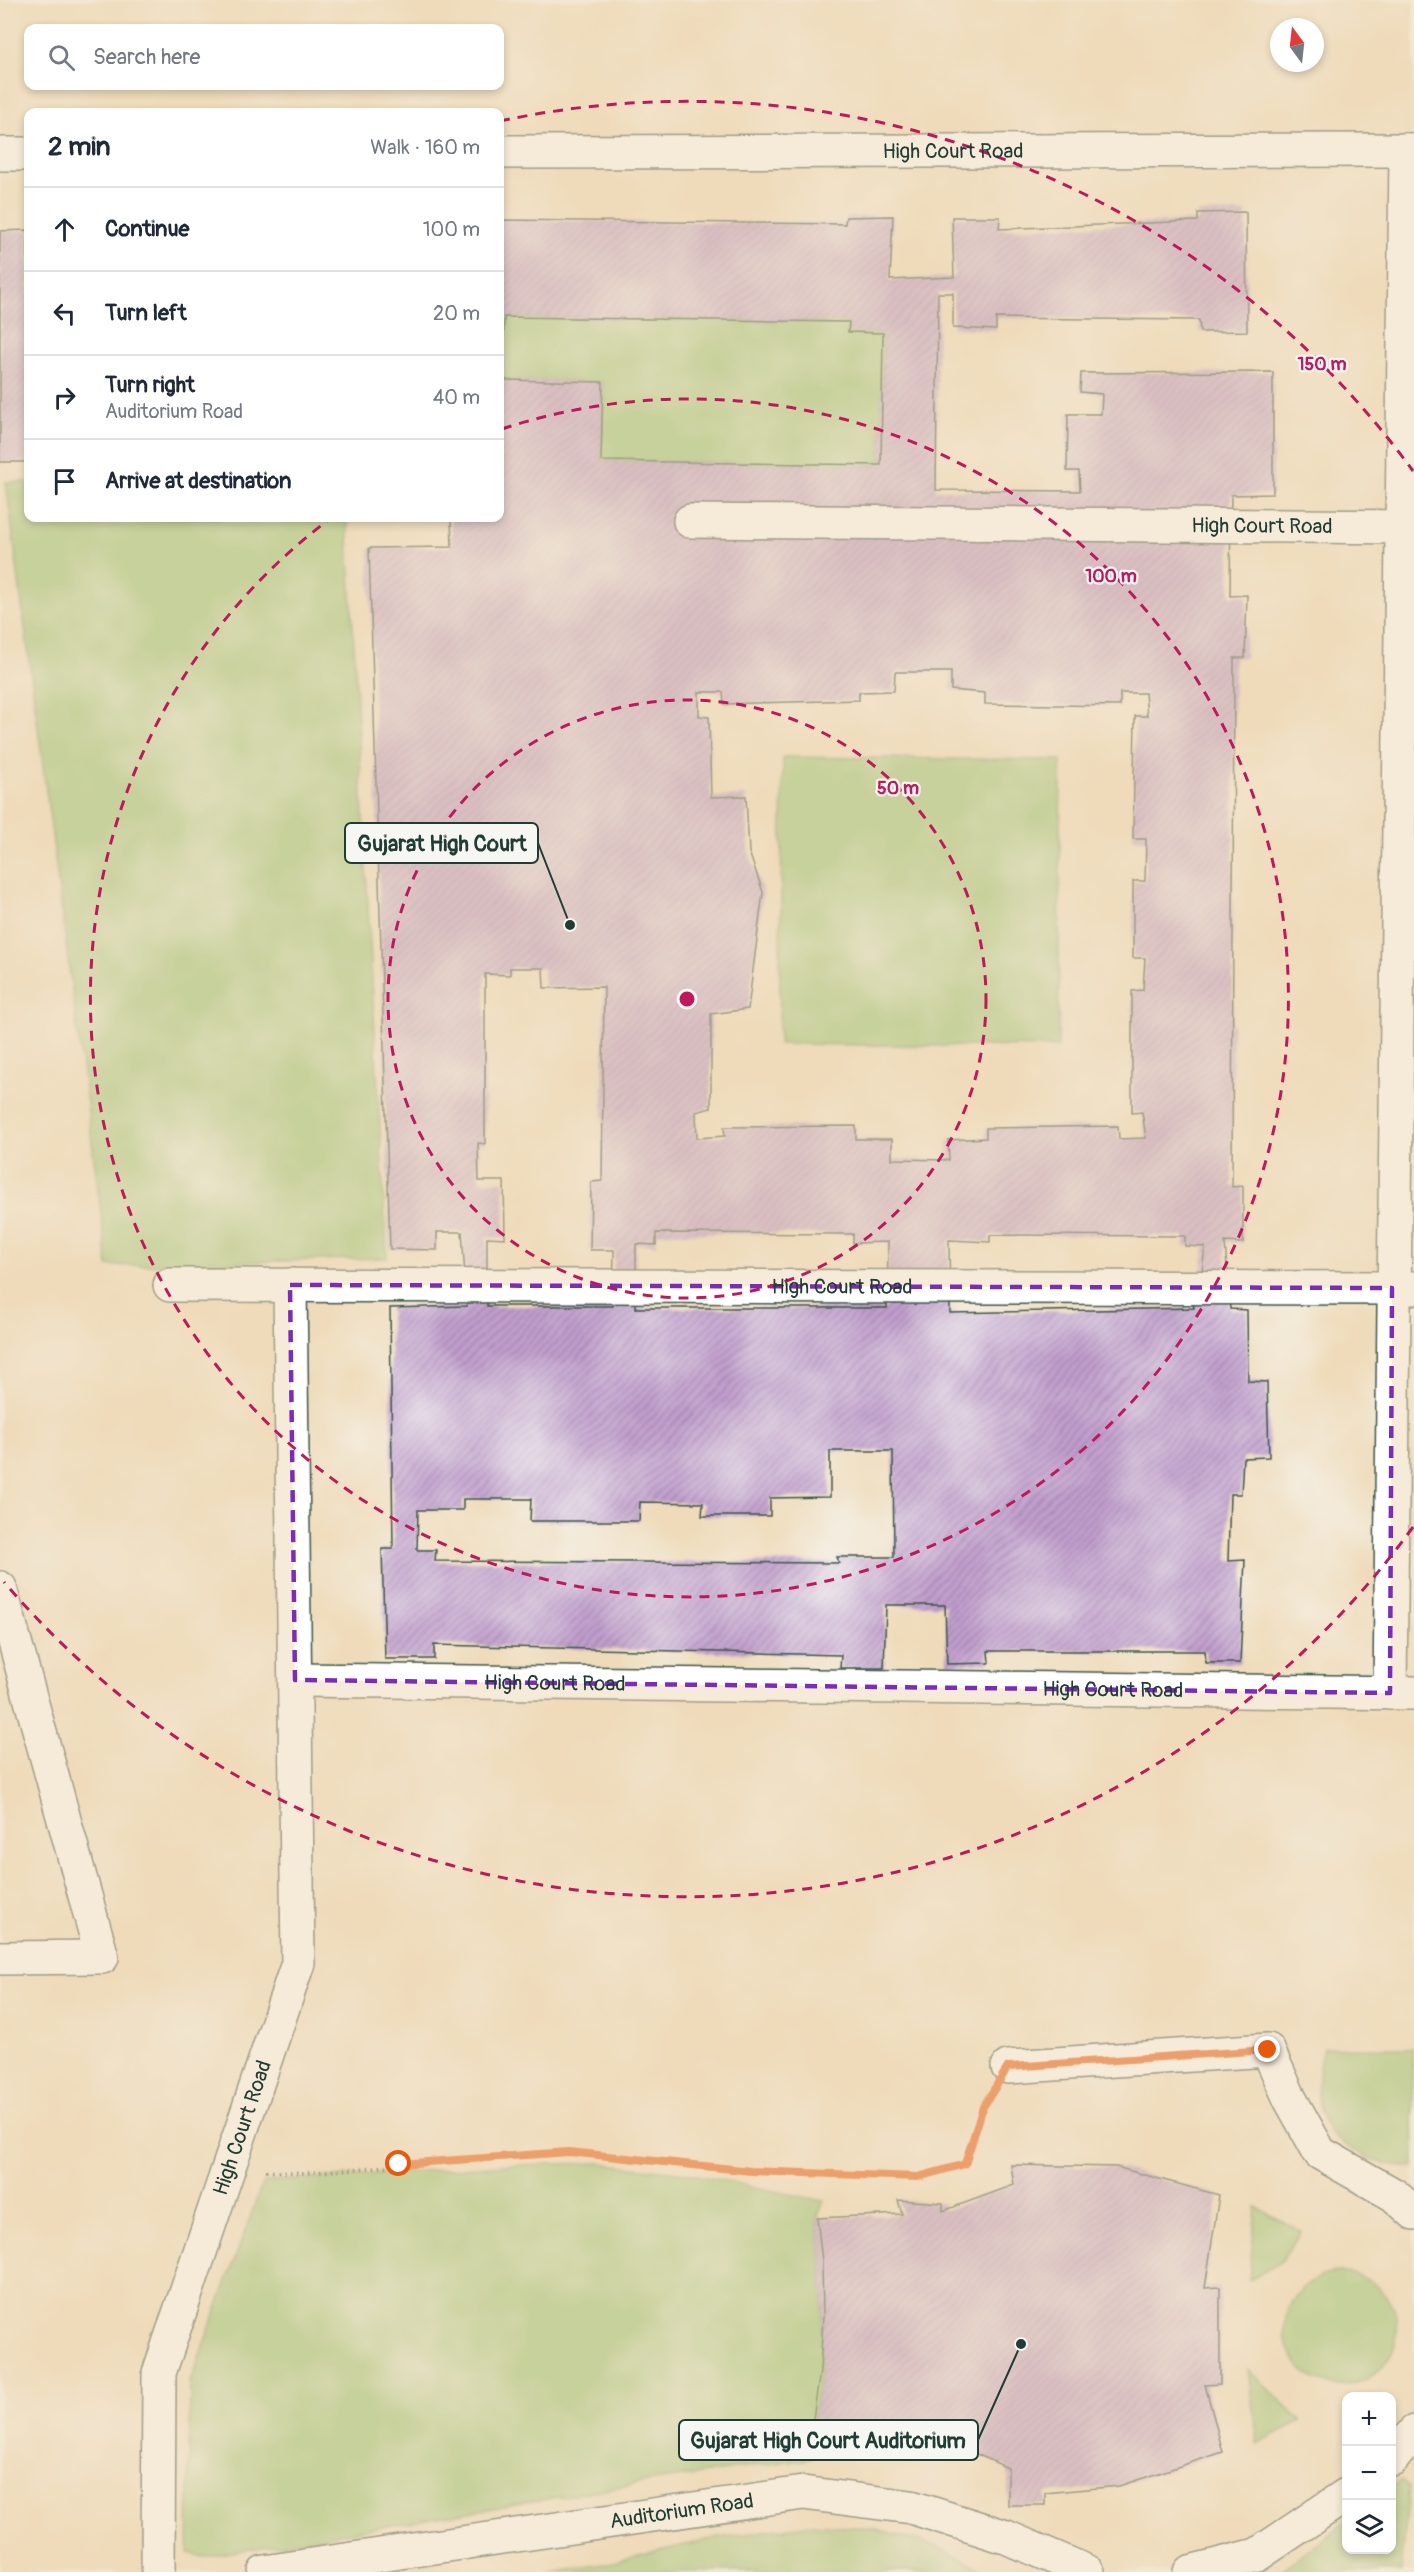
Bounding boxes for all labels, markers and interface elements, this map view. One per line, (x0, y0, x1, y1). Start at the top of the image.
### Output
north arrow (1270, 18, 1324, 72)
search box (24, 24, 504, 90)
icon: search (45, 41, 78, 74)
text: Search here (93, 43, 200, 71)
text: 2 min (48, 131, 110, 163)
text: Walk · 160 m (370, 135, 480, 160)
street label: High Court Road (882, 138, 1024, 165)
icon: ahead (48, 213, 81, 246)
text: Continue (105, 215, 189, 243)
text: 100 m (423, 217, 480, 242)
icon: left (48, 297, 81, 330)
text: Turn left (105, 299, 187, 327)
text: 20 m (433, 301, 480, 326)
text: 150 m (1298, 353, 1347, 376)
text: Turn right (105, 371, 195, 399)
icon: right (48, 381, 81, 414)
text: 40 m (433, 385, 480, 410)
text: Auditorium Road (105, 399, 243, 424)
icon: arrive (48, 465, 81, 498)
text: Arrive at destination (105, 467, 291, 495)
street label: High Court Road (1191, 512, 1333, 540)
text: 100 m (1085, 565, 1137, 588)
text: 50 m (877, 777, 919, 800)
callout: Gujarat High Court (345, 823, 538, 863)
text: Gujarat High Court (357, 830, 528, 858)
centre of rings (677, 989, 697, 1009)
street label: High Court Road (771, 1273, 913, 1301)
street label: High Court Road (484, 1669, 626, 1698)
street label: High Court Road (1042, 1676, 1184, 1704)
route end (1254, 2036, 1280, 2062)
street label: High Court Road (207, 2057, 278, 2199)
route start (385, 2150, 411, 2176)
map controls (1342, 2392, 1396, 2554)
button: + (1342, 2392, 1396, 2446)
callout: Gujarat High Court Auditorium (679, 2420, 978, 2460)
text: Gujarat High Court Auditorium (690, 2427, 966, 2455)
button: − (1342, 2446, 1396, 2500)
street label: Auditorium Road (608, 2487, 755, 2535)
button: layers (1342, 2500, 1396, 2554)

